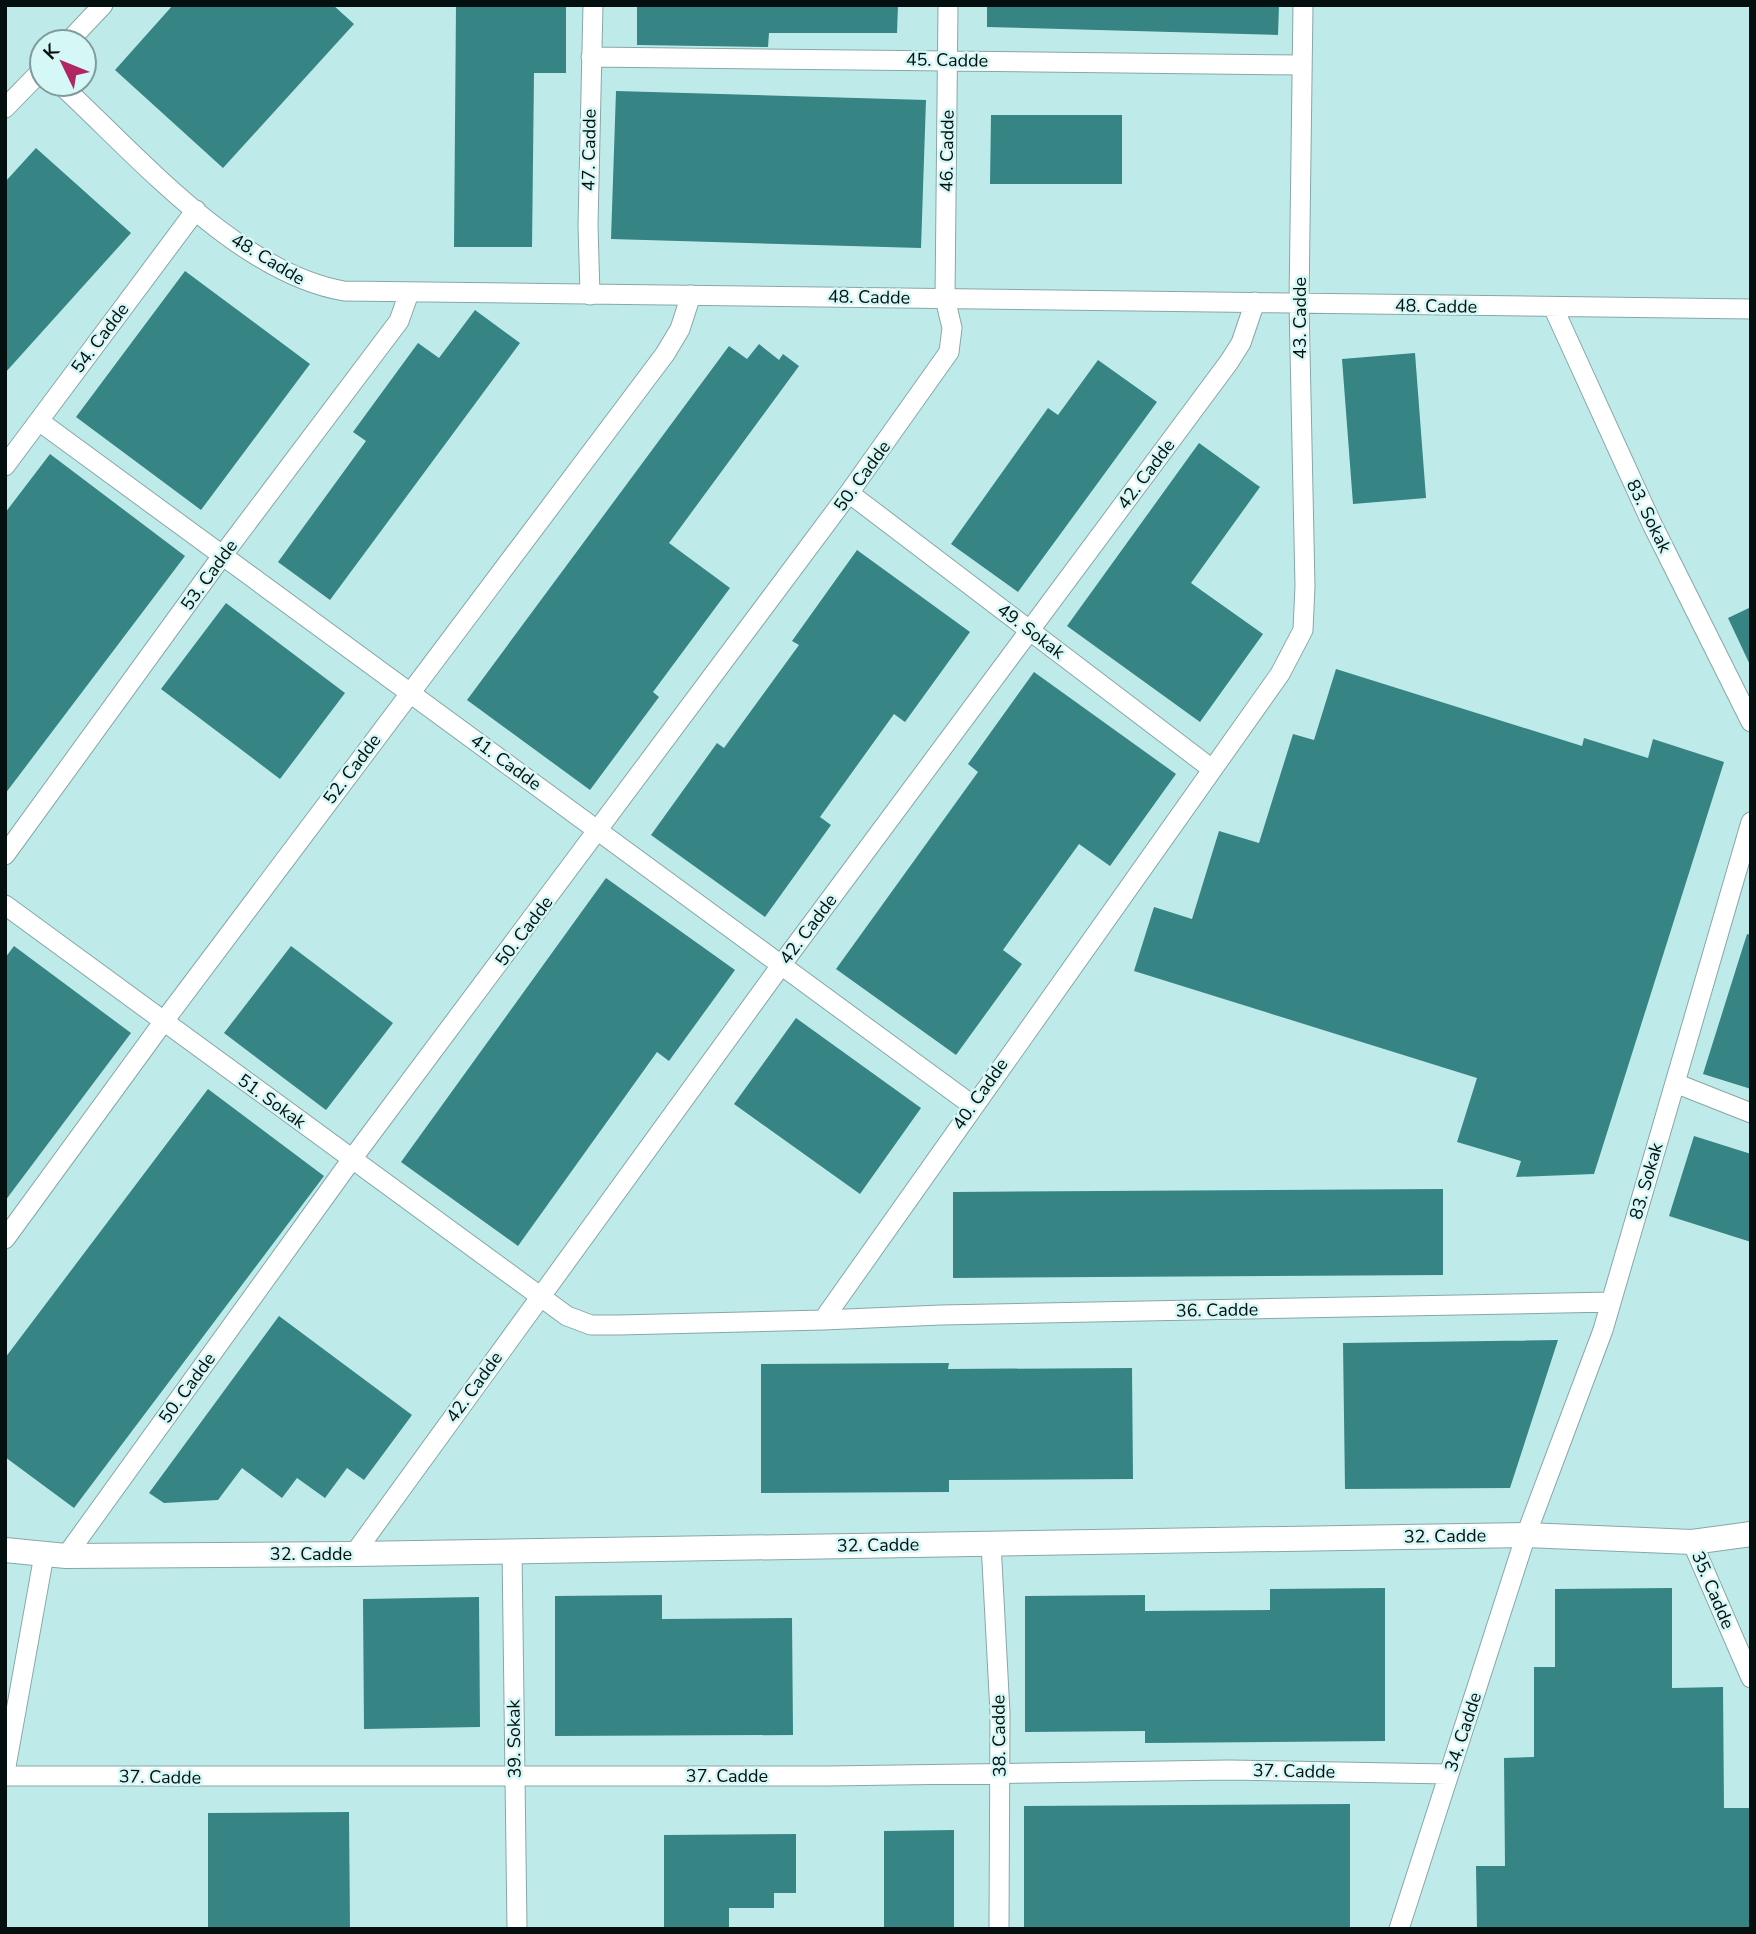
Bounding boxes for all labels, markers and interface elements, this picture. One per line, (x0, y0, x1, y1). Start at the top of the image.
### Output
north arrow (28, 28, 98, 98)
text: K (37, 38, 66, 66)
street label: 45. Cadde (906, 47, 988, 73)
street label: 47. Cadde (576, 109, 602, 191)
street label: 46. Cadde (934, 110, 960, 192)
street label: 48. Cadde (227, 228, 309, 290)
street label: 43. Cadde (1288, 277, 1312, 359)
street label: 48. Cadde (828, 284, 910, 310)
street label: 48. Cadde (1395, 293, 1477, 319)
street label: 54. Cadde (66, 298, 134, 378)
street label: 42. Cadde (1112, 434, 1180, 514)
street label: 50. Cadde (828, 436, 896, 516)
street label: 83. Sokak (1621, 475, 1678, 558)
street label: 53. Cadde (175, 535, 243, 615)
street label: 49. Sokak (992, 598, 1071, 665)
street label: 41. Cadde (466, 728, 546, 796)
street label: 52. Cadde (318, 729, 386, 809)
street label: 42. Cadde (774, 889, 842, 969)
street label: 50. Cadde (490, 891, 558, 971)
street label: 40. Cadde (947, 1053, 1013, 1135)
street label: 51. Sokak (233, 1068, 312, 1134)
street label: 83. Sokak (1624, 1139, 1669, 1222)
street label: 36. Cadde (1176, 1297, 1258, 1323)
street label: 42. Cadde (440, 1347, 508, 1427)
street label: 50. Cadde (153, 1348, 221, 1428)
street label: 32. Cadde (1404, 1523, 1486, 1549)
street label: 32. Cadde (837, 1532, 919, 1558)
street label: 32. Cadde (270, 1542, 352, 1566)
street label: 35. Cadde (1686, 1547, 1740, 1633)
street label: 34. Cadde (1439, 1689, 1487, 1775)
street label: 38. Cadde (986, 1695, 1012, 1777)
street label: 39. Sokak (501, 1698, 527, 1779)
street label: 37. Cadde (1253, 1758, 1335, 1784)
street label: 37. Cadde (119, 1764, 201, 1790)
street label: 37. Cadde (686, 1764, 768, 1788)

